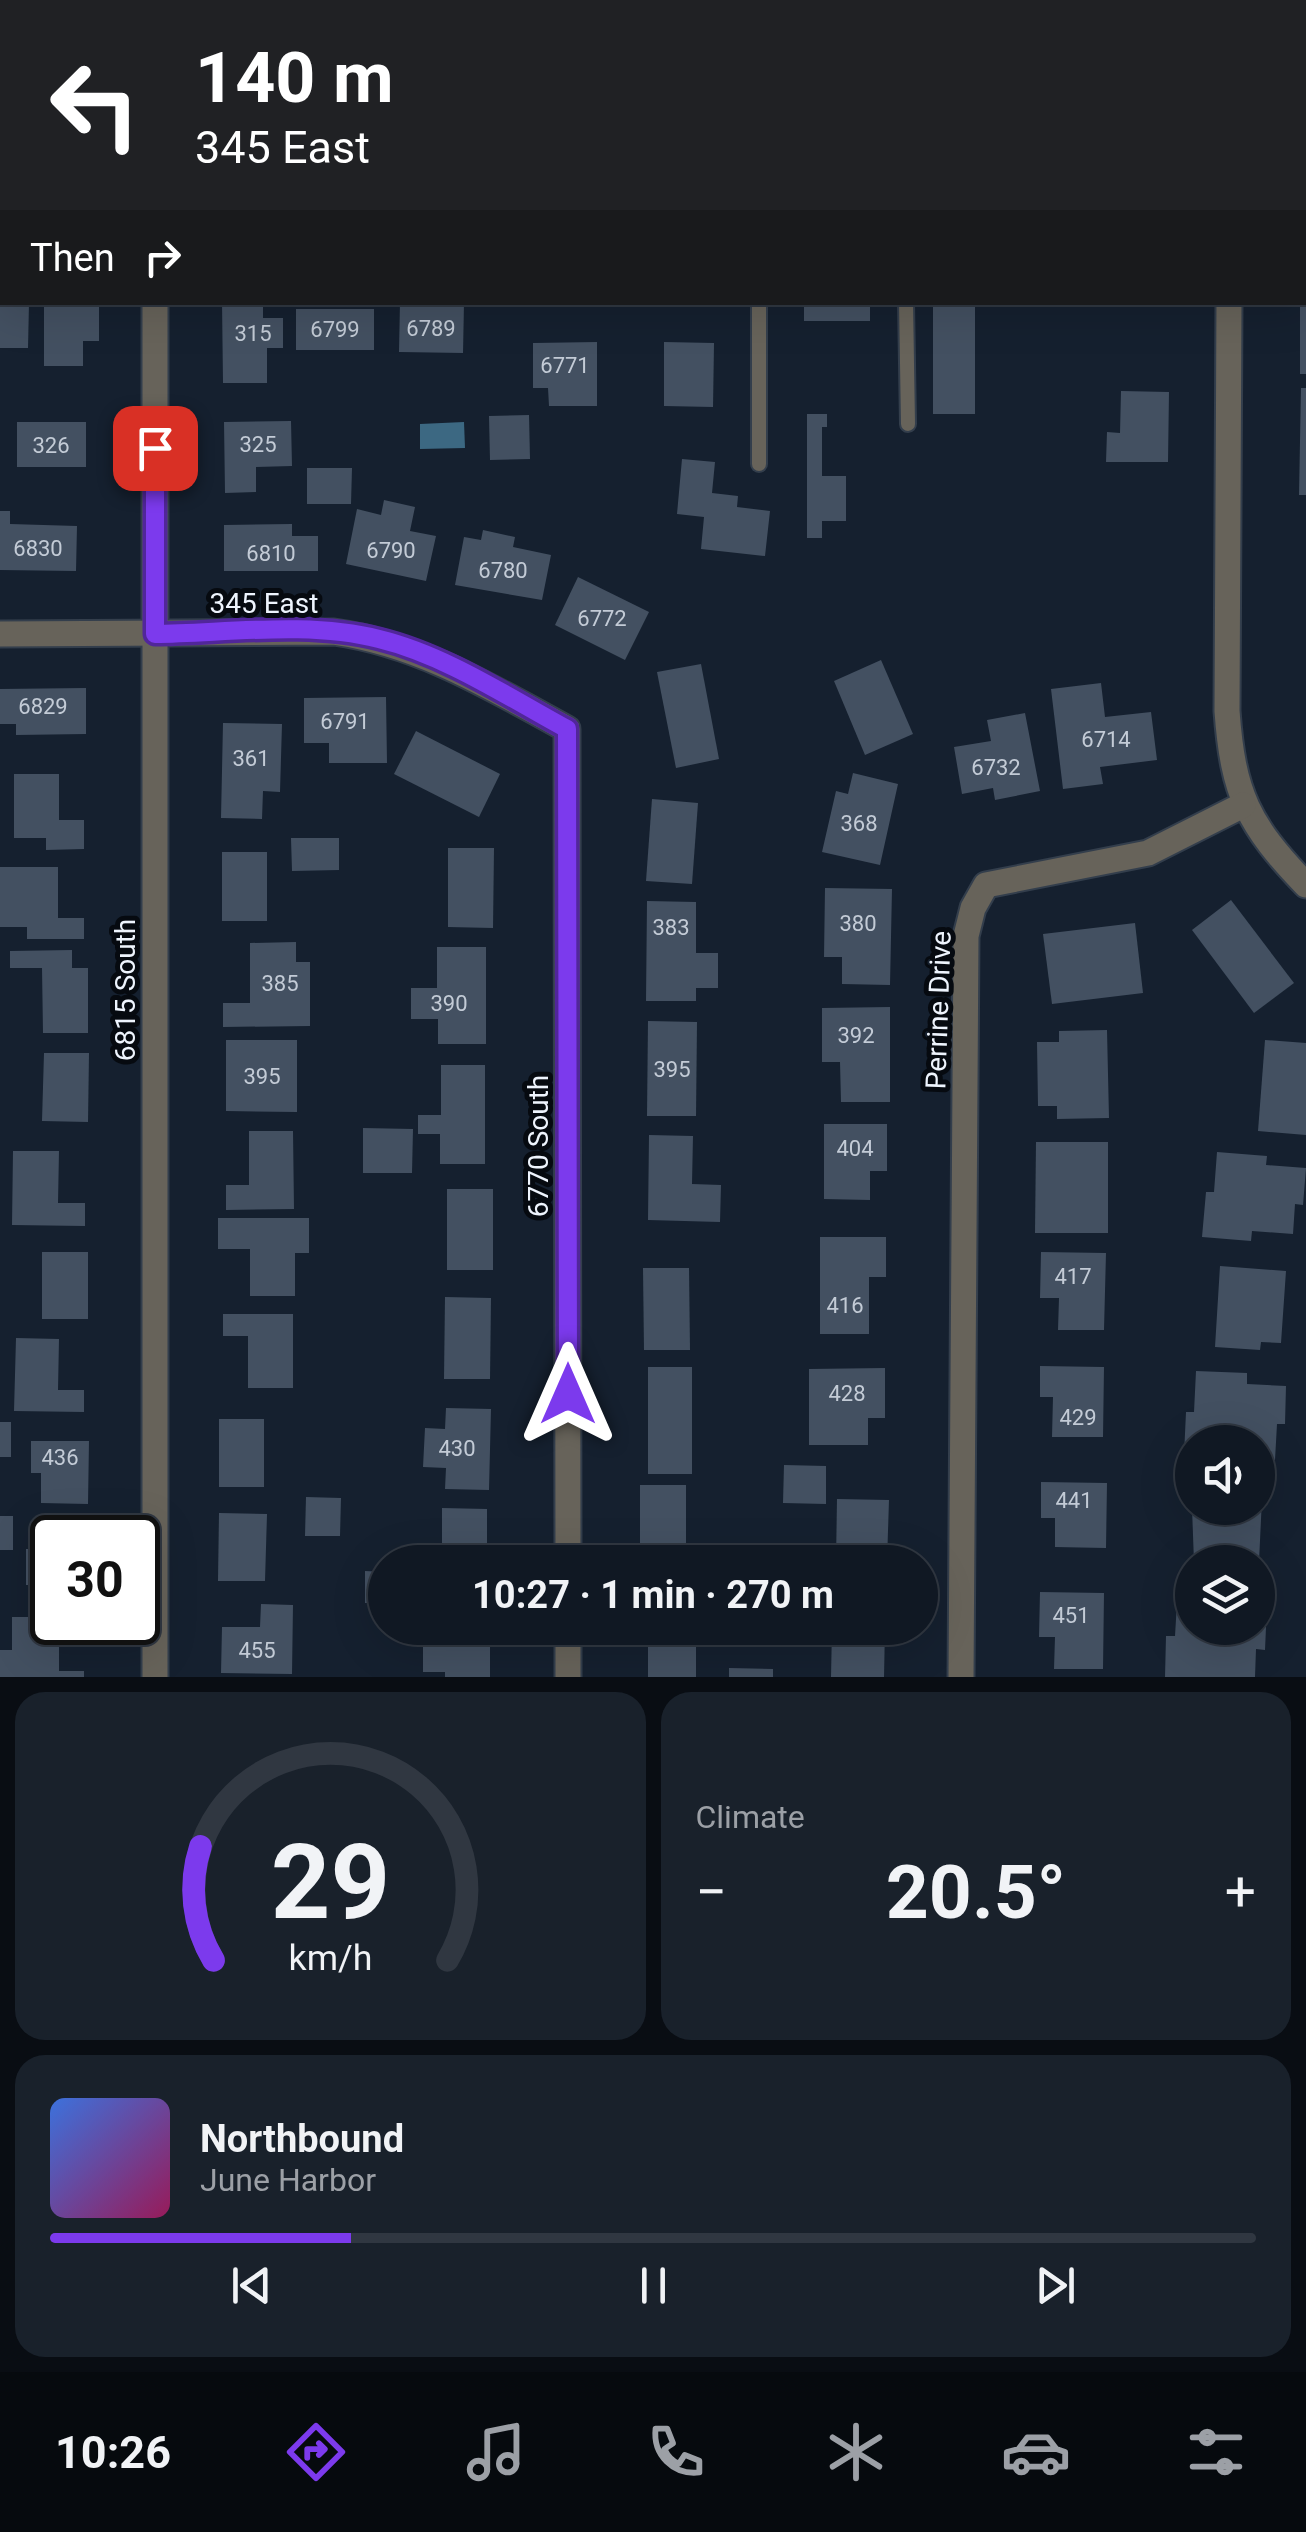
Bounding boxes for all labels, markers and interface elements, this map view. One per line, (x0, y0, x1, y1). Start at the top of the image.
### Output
text: 140 m (195, 37, 394, 119)
icon: left (30, 40, 160, 170)
text: 345 East (195, 121, 370, 174)
icon: right (135, 230, 190, 285)
text: Then (30, 236, 115, 280)
house number: 6789 (406, 316, 456, 341)
house number: 6799 (310, 317, 360, 342)
house number: 315 (234, 321, 272, 346)
house number: 6771 (540, 353, 590, 378)
pin (113, 406, 198, 491)
icon: arrive (128, 421, 183, 476)
house number: 325 (239, 432, 277, 457)
house number: 326 (32, 433, 70, 458)
house number: 6830 (13, 536, 63, 561)
house number: 6790 (366, 538, 416, 563)
house number: 6810 (246, 541, 296, 566)
house number: 6780 (478, 558, 528, 583)
street label: 345 East (210, 587, 318, 620)
house number: 6772 (577, 606, 627, 631)
house number: 6829 (18, 694, 68, 719)
house number: 6791 (320, 709, 370, 734)
house number: 6714 (1081, 727, 1131, 752)
house number: 361 (232, 746, 270, 771)
house number: 6732 (971, 755, 1021, 780)
house number: 368 (840, 811, 878, 836)
house number: 380 (839, 911, 877, 936)
house number: 383 (652, 915, 690, 940)
street label: 6815 South (109, 919, 142, 1061)
street label: Perrine Drive (919, 930, 958, 1090)
house number: 385 (261, 971, 299, 996)
house number: 390 (430, 991, 468, 1016)
house number: 392 (837, 1023, 875, 1048)
house number: 395 (653, 1057, 691, 1082)
house number: 395 (243, 1064, 281, 1089)
street label: 6770 South (522, 1075, 555, 1217)
house number: 404 (836, 1136, 874, 1161)
house number: 417 (1054, 1264, 1092, 1289)
house number: 416 (826, 1293, 864, 1318)
position arrow (516, 1342, 620, 1446)
house number: 428 (828, 1381, 866, 1406)
house number: 429 (1059, 1405, 1097, 1430)
map controls (1175, 1425, 1275, 1645)
button: sound (1175, 1425, 1275, 1525)
house number: 430 (438, 1436, 476, 1461)
house number: 436 (41, 1445, 79, 1470)
house number: 441 (1055, 1488, 1093, 1513)
speed limit sign: 30 (30, 1515, 160, 1645)
button: layers (1175, 1545, 1275, 1645)
text: 10:27 · 1 min · 270 m (472, 1573, 834, 1617)
house number: 451 (1052, 1603, 1090, 1628)
house number: 455 (238, 1638, 276, 1663)
text: Climate (696, 1798, 805, 1836)
text: 29 (271, 1822, 390, 1943)
text: 20.5° (886, 1848, 1066, 1936)
text: − (696, 1860, 727, 1924)
text: + (1225, 1860, 1256, 1924)
text: km/h (288, 1937, 372, 1979)
text: Northbound (200, 2117, 404, 2161)
text: June Harbor (200, 2161, 376, 2199)
icon: previous (224, 2258, 279, 2313)
icon: pause (626, 2258, 681, 2313)
icon: next (1028, 2258, 1083, 2313)
icon: directions (281, 2417, 351, 2487)
icon: music (461, 2417, 531, 2487)
icon: phone (641, 2417, 711, 2487)
icon: climate (821, 2417, 891, 2487)
icon: car (1001, 2417, 1071, 2487)
icon: filters (1181, 2417, 1251, 2487)
text: 10:26 (55, 2426, 171, 2479)

